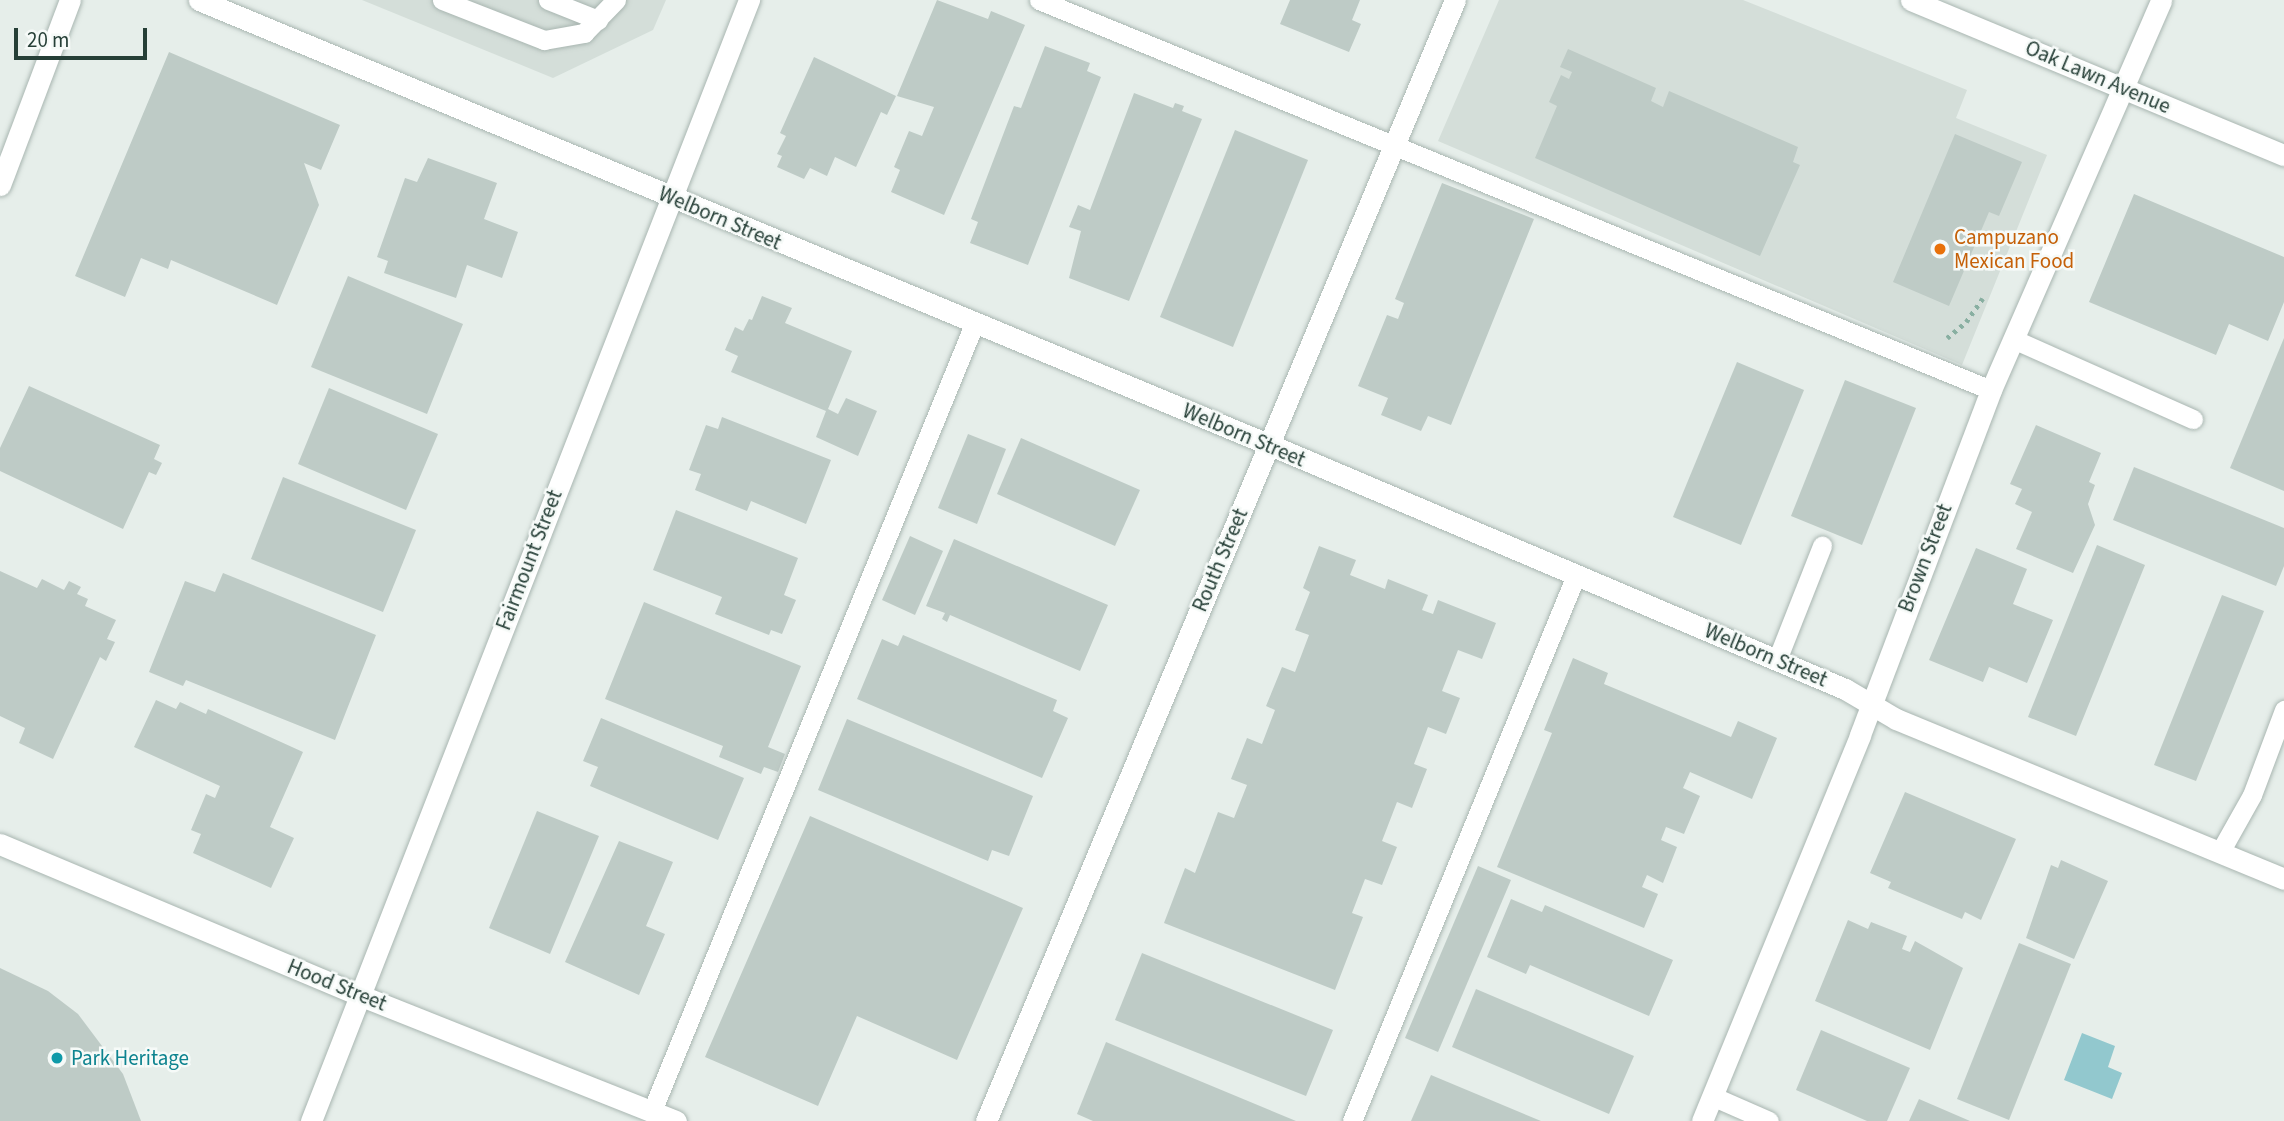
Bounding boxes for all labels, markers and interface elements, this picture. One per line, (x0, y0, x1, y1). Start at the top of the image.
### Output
scale bar (18, 14, 150, 58)
text: 20 m (27, 25, 69, 55)
street label: Oak Lawn Avenue (2022, 35, 2174, 119)
street label: Welborn Street (655, 181, 785, 255)
place label: Campuzano Mexican Food (1954, 224, 2074, 274)
marker: Campuzano Mexican Food (1932, 241, 1948, 257)
street label: Welborn Street (1179, 398, 1309, 472)
street label: Fairmount Street (491, 486, 567, 634)
street label: Brown Street (1893, 500, 1957, 616)
street label: Routh Street (1187, 505, 1253, 615)
street label: Welborn Street (1701, 618, 1831, 692)
street label: Hood Street (284, 954, 390, 1016)
place label: Park Heritage (71, 1045, 189, 1071)
marker: Park Heritage (49, 1050, 65, 1066)

